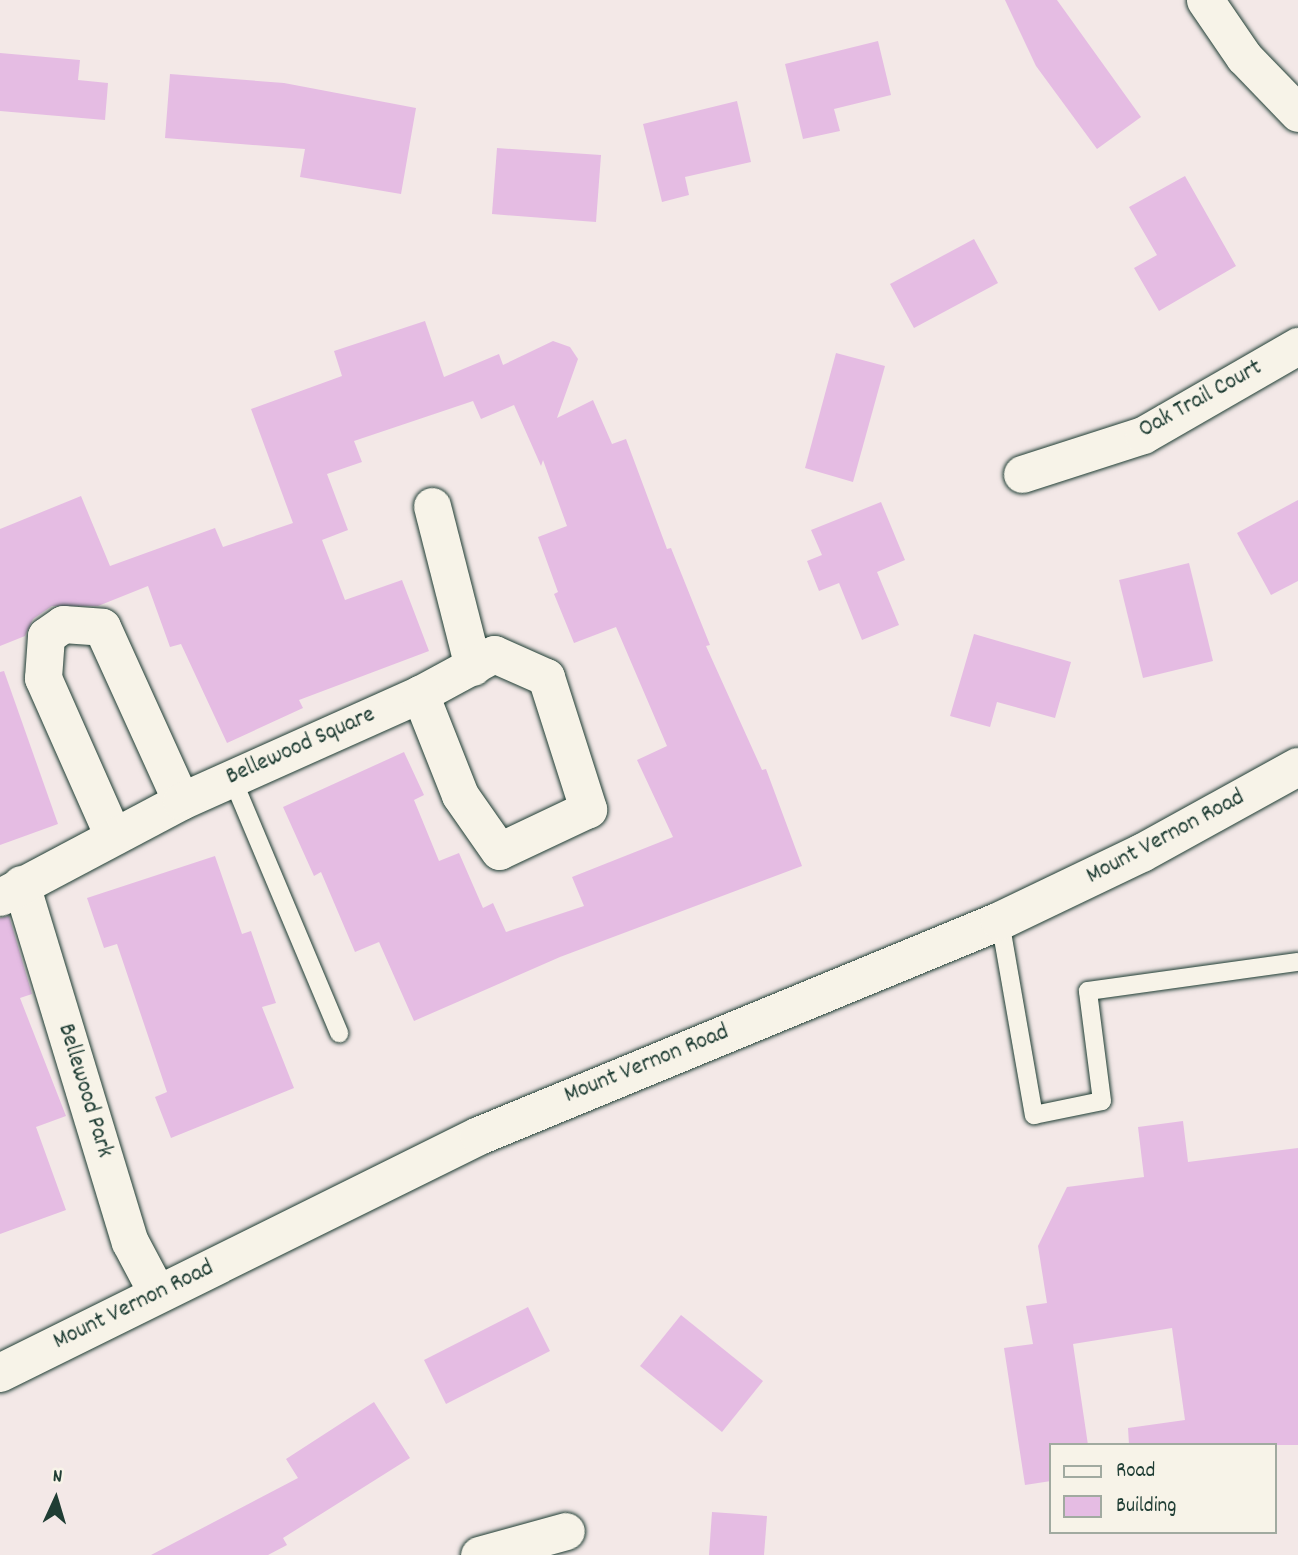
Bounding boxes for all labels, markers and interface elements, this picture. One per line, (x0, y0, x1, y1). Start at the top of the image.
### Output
street label: Oak Trail Court (1134, 354, 1268, 446)
street label: Bellewood Square (222, 701, 380, 793)
street label: Mount Vernon Road (1082, 784, 1250, 892)
street label: Mount Vernon Road (561, 1019, 733, 1111)
street label: Bellewood Park (50, 1021, 118, 1161)
street label: Mount Vernon Road (49, 1255, 219, 1357)
legend (1050, 1443, 1277, 1534)
text: Road (1116, 1457, 1155, 1487)
north arrow (21, 1464, 91, 1534)
text: N (52, 1464, 63, 1491)
text: Building (1116, 1492, 1176, 1522)

